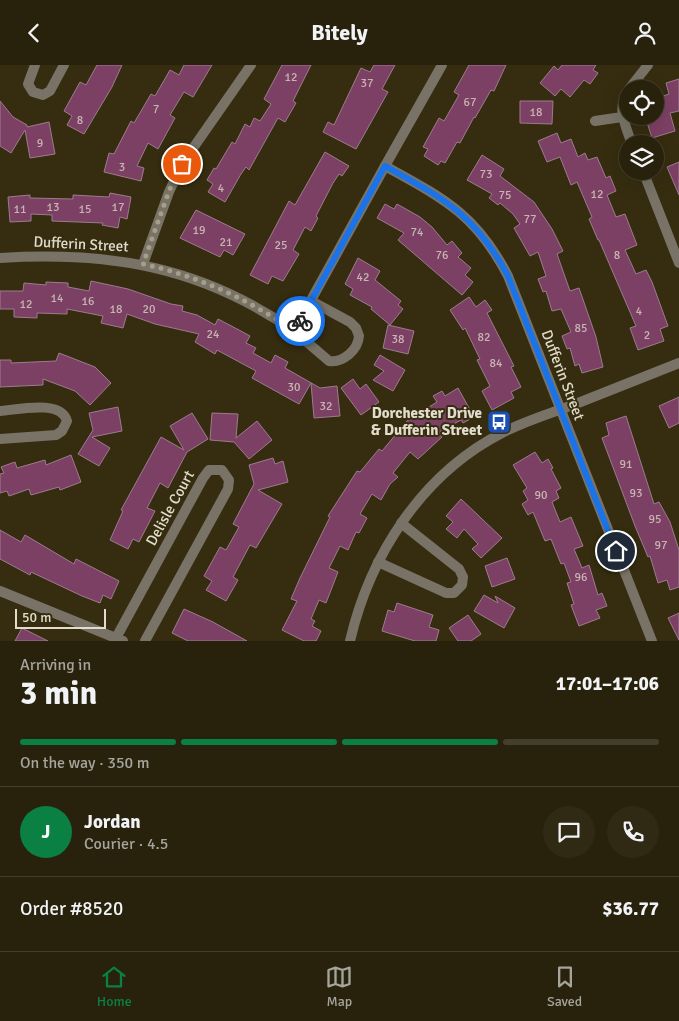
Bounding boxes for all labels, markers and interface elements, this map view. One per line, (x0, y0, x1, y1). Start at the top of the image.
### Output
icon: back (20, 19, 48, 47)
text: Bitely (311, 19, 368, 46)
icon: person (631, 19, 659, 47)
house number: 12 (285, 70, 297, 85)
house number: 37 (361, 76, 373, 91)
map controls (619, 80, 664, 180)
button: locate (619, 80, 664, 125)
house number: 67 (464, 95, 476, 110)
house number: 7 (153, 102, 159, 117)
house number: 18 (530, 105, 542, 120)
house number: 8 (77, 113, 83, 128)
button: layers (619, 135, 664, 180)
house number: 9 (37, 136, 43, 151)
pin (161, 143, 203, 185)
icon: bag (168, 150, 196, 178)
house number: 3 (119, 160, 125, 175)
house number: 73 (480, 167, 492, 182)
house number: 4 (218, 181, 225, 196)
house number: 12 (591, 187, 603, 202)
house number: 75 (499, 188, 511, 203)
house number: 13 (47, 200, 59, 215)
house number: 17 (112, 200, 124, 215)
house number: 11 (14, 202, 26, 217)
house number: 15 (79, 202, 91, 217)
house number: 77 (524, 212, 536, 227)
house number: 19 (193, 223, 205, 238)
house number: 74 (411, 225, 424, 240)
street label: Dufferin Street (33, 233, 129, 255)
house number: 21 (220, 235, 232, 250)
house number: 25 (275, 238, 287, 253)
house number: 76 (436, 248, 448, 263)
house number: 8 (614, 248, 620, 263)
house number: 42 (357, 270, 369, 285)
house number: 14 (51, 291, 64, 306)
house number: 16 (82, 294, 94, 309)
courier (275, 296, 325, 346)
house number: 12 (20, 297, 32, 312)
house number: 18 (110, 302, 122, 317)
house number: 20 (143, 302, 155, 317)
house number: 4 (636, 304, 643, 319)
icon: bike (286, 307, 314, 335)
house number: 85 (575, 321, 587, 336)
house number: 24 (207, 327, 220, 342)
street label: Dufferin Street (538, 327, 588, 423)
house number: 2 (644, 328, 650, 343)
house number: 82 (478, 330, 490, 345)
house number: 38 (392, 332, 404, 347)
house number: 84 (490, 356, 503, 371)
house number: 30 (288, 380, 300, 395)
house number: 32 (320, 399, 332, 414)
place label: Dorchester Drive & Dufferin Street (371, 404, 482, 439)
bus stop icon: Dorchester Drive & Dufferin Street (486, 409, 512, 435)
house number: 91 (620, 457, 632, 472)
street label: Delisle Court (142, 467, 198, 549)
house number: 93 (630, 486, 642, 501)
house number: 90 (535, 488, 547, 503)
house number: 95 (649, 512, 661, 527)
pin (595, 530, 637, 572)
icon: home (602, 537, 630, 565)
house number: 97 (655, 538, 667, 553)
house number: 96 (575, 570, 587, 585)
scale bar (15, 606, 106, 629)
text: 50 m (22, 609, 51, 626)
text: Arriving in (20, 655, 91, 675)
text: 17:01–17:06 (556, 672, 659, 696)
text: 3 min (20, 674, 97, 713)
text: On the way · 350 m (20, 753, 150, 773)
button: chat (543, 806, 595, 858)
button: phone (607, 806, 659, 858)
text: Jordan (84, 810, 141, 834)
text: J (42, 820, 50, 844)
text: Courier · 4.5 (84, 834, 168, 854)
text: Order #8520 (20, 897, 123, 921)
text: $36.77 (602, 897, 659, 921)
tab: Home (97, 963, 132, 1010)
tab: Map (325, 963, 353, 1010)
tab: Saved (547, 963, 582, 1010)

